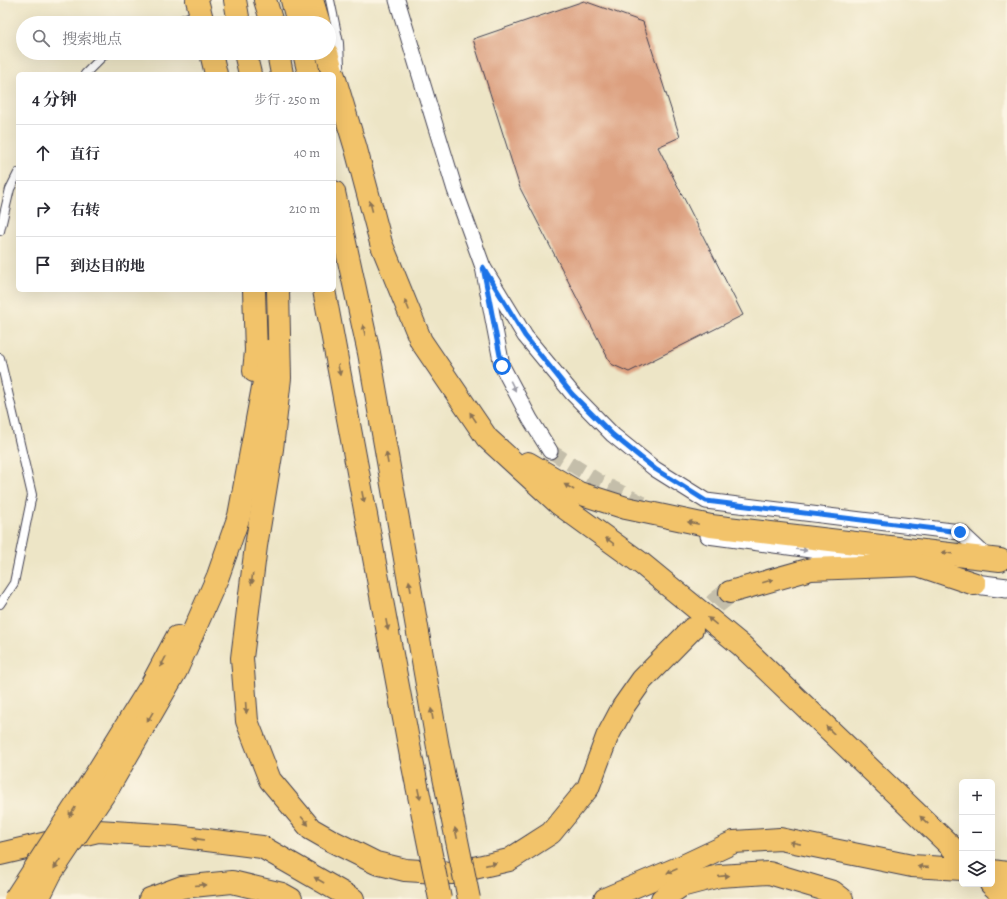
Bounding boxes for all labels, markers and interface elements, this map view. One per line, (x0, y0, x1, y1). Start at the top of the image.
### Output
search box (16, 16, 336, 60)
icon: search (30, 27, 52, 49)
text: 搜索地点 (62, 29, 122, 49)
text: 4 分钟 (32, 88, 77, 111)
text: 步行 · 250 m (254, 91, 320, 108)
icon: ahead (32, 142, 54, 164)
text: 直行 (70, 144, 100, 164)
text: 40 m (294, 144, 320, 161)
icon: right (32, 198, 54, 220)
text: 右转 (70, 200, 100, 220)
text: 210 m (289, 200, 320, 217)
one-way arrow (368, 200, 374, 212)
icon: arrive (32, 254, 54, 276)
text: 到达目的地 (70, 256, 145, 276)
one-way arrow (403, 299, 409, 311)
one-way arrow (360, 324, 366, 336)
route start (493, 357, 511, 375)
one-way arrow (336, 364, 342, 376)
one-way arrow (510, 380, 516, 391)
one-way arrow (469, 411, 477, 422)
one-way arrow (384, 452, 390, 464)
one-way arrow (563, 483, 575, 490)
one-way arrow (360, 491, 366, 504)
one-way arrow (687, 519, 699, 525)
route end (951, 523, 969, 541)
one-way arrow (604, 537, 615, 545)
one-way arrow (796, 546, 808, 553)
one-way arrow (941, 550, 953, 557)
one-way arrow (249, 573, 255, 585)
one-way arrow (762, 578, 774, 584)
one-way arrow (406, 580, 412, 592)
one-way arrow (706, 617, 717, 626)
one-way arrow (384, 619, 390, 631)
one-way arrow (160, 656, 167, 668)
one-way arrow (243, 702, 249, 714)
one-way arrow (429, 708, 435, 720)
one-way arrow (146, 711, 153, 723)
one-way arrow (825, 725, 835, 735)
map controls (959, 779, 995, 887)
button: + (959, 779, 995, 815)
one-way arrow (416, 788, 422, 800)
one-way arrow (68, 806, 76, 817)
one-way arrow (919, 815, 929, 825)
button: − (959, 815, 995, 851)
one-way arrow (300, 816, 309, 827)
one-way arrow (452, 827, 458, 840)
one-way arrow (192, 836, 204, 842)
one-way arrow (789, 839, 802, 845)
button: layers (959, 851, 995, 887)
one-way arrow (54, 858, 61, 870)
one-way arrow (485, 861, 497, 867)
one-way arrow (917, 863, 929, 870)
one-way arrow (666, 868, 678, 874)
one-way arrow (718, 872, 730, 879)
one-way arrow (313, 877, 325, 884)
one-way arrow (195, 882, 207, 888)

